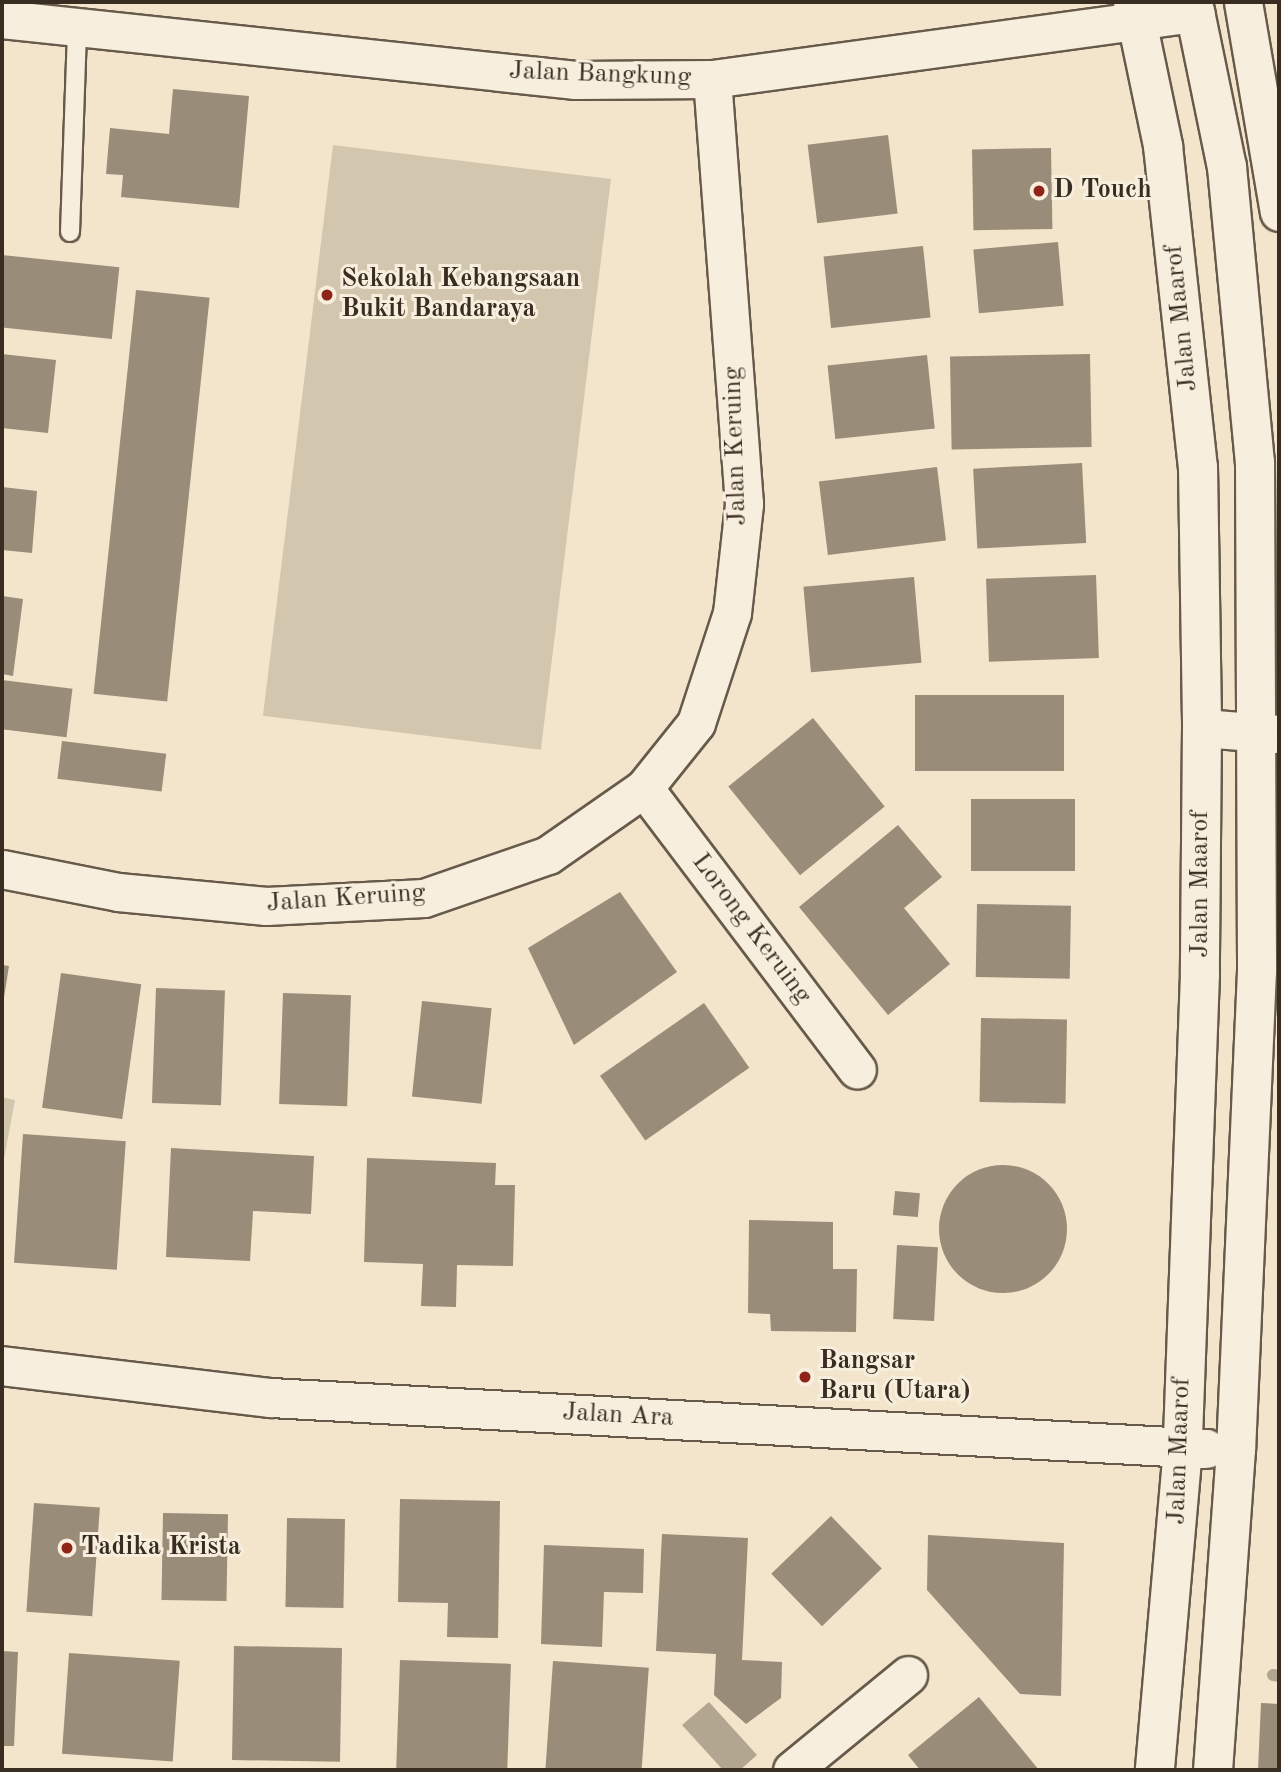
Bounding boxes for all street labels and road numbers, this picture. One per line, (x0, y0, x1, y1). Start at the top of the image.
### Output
street label: Jalan Bangkung (508, 56, 692, 94)
street label: Jalan Maarof (1159, 243, 1205, 393)
street label: Jalan Keruing (718, 366, 754, 526)
street label: Jalan Maarof (1185, 810, 1217, 958)
street label: Lorong Keruing (684, 848, 818, 1010)
street label: Jalan Keruing (265, 878, 427, 920)
street label: Jalan Maarof (1162, 1377, 1198, 1525)
street label: Jalan Ara (562, 1398, 674, 1434)

